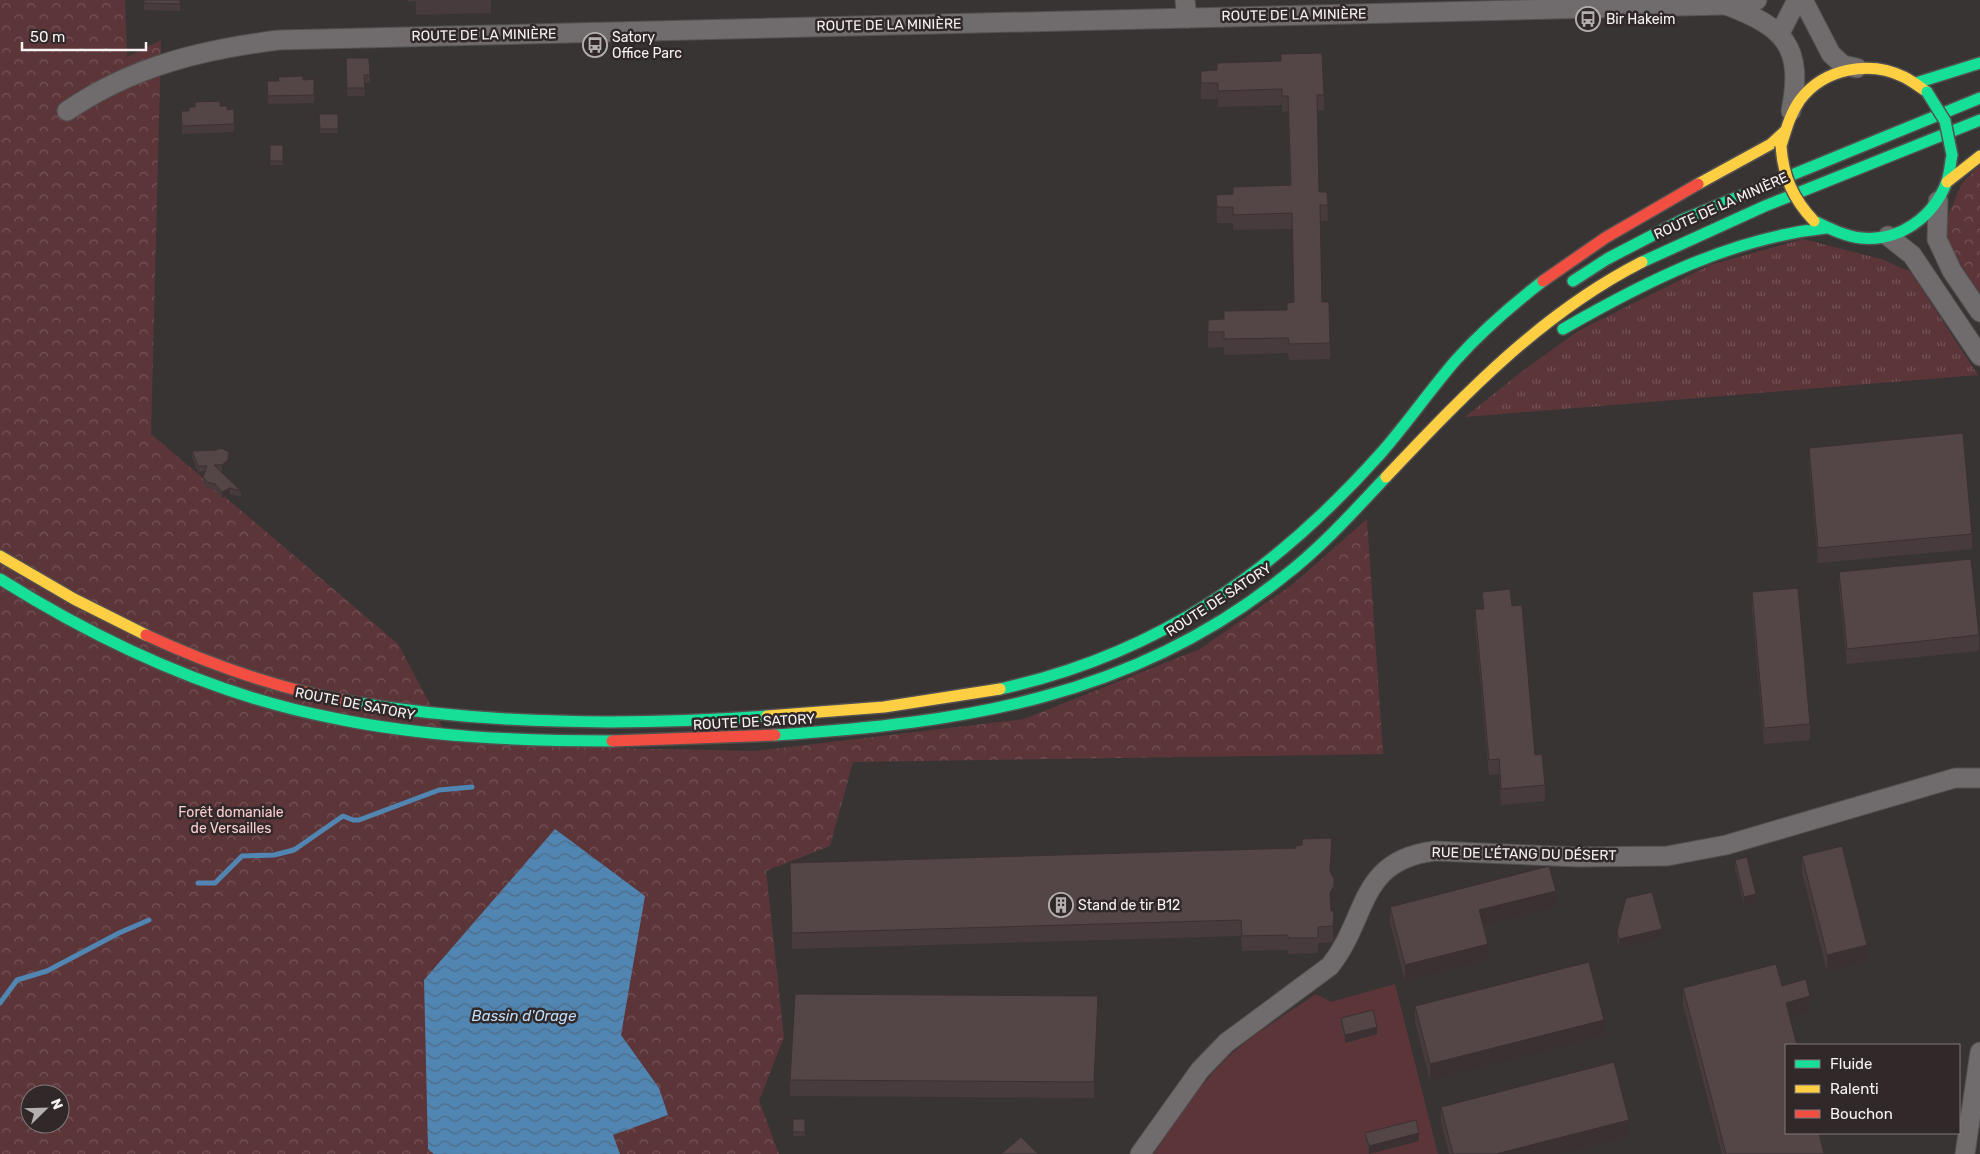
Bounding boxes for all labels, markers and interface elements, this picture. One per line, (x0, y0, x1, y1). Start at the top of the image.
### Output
street label: ROUTE DE LA MINIÈRE (1221, 4, 1367, 25)
bus stop icon: Bir Hakeim (1575, 6, 1601, 32)
place label: Bir Hakeim (1606, 11, 1675, 28)
street label: ROUTE DE LA MINIÈRE (816, 14, 962, 35)
scale bar (22, 20, 146, 52)
street label: ROUTE DE LA MINIÈRE (411, 24, 557, 45)
text: 50 m (30, 28, 65, 46)
place label: Satory Office Parc (612, 29, 682, 62)
bus stop icon: Satory Office Parc (582, 32, 608, 58)
street label: ROUTE DE LA MINIÈRE (1651, 168, 1791, 243)
street label: ROUTE DE SATORY (1163, 560, 1275, 640)
street label: ROUTE DE SATORY (293, 684, 417, 724)
street label: ROUTE DE SATORY (693, 710, 815, 734)
park label: Forêt domaniale de Versailles (178, 804, 284, 837)
street label: RUE DE L'ÉTANG DU DÉSERT (1431, 843, 1617, 864)
building icon: Stand de tir B12 (1048, 892, 1074, 918)
place label: Stand de tir B12 (1078, 897, 1180, 914)
water label: Bassin d'Orage (472, 1007, 577, 1025)
legend (1785, 1044, 1960, 1134)
text: Fluide (1830, 1055, 1872, 1073)
text: Ralenti (1830, 1080, 1879, 1098)
north arrow (20, 1084, 70, 1134)
text: N (47, 1096, 66, 1112)
text: Bouchon (1830, 1105, 1893, 1123)

